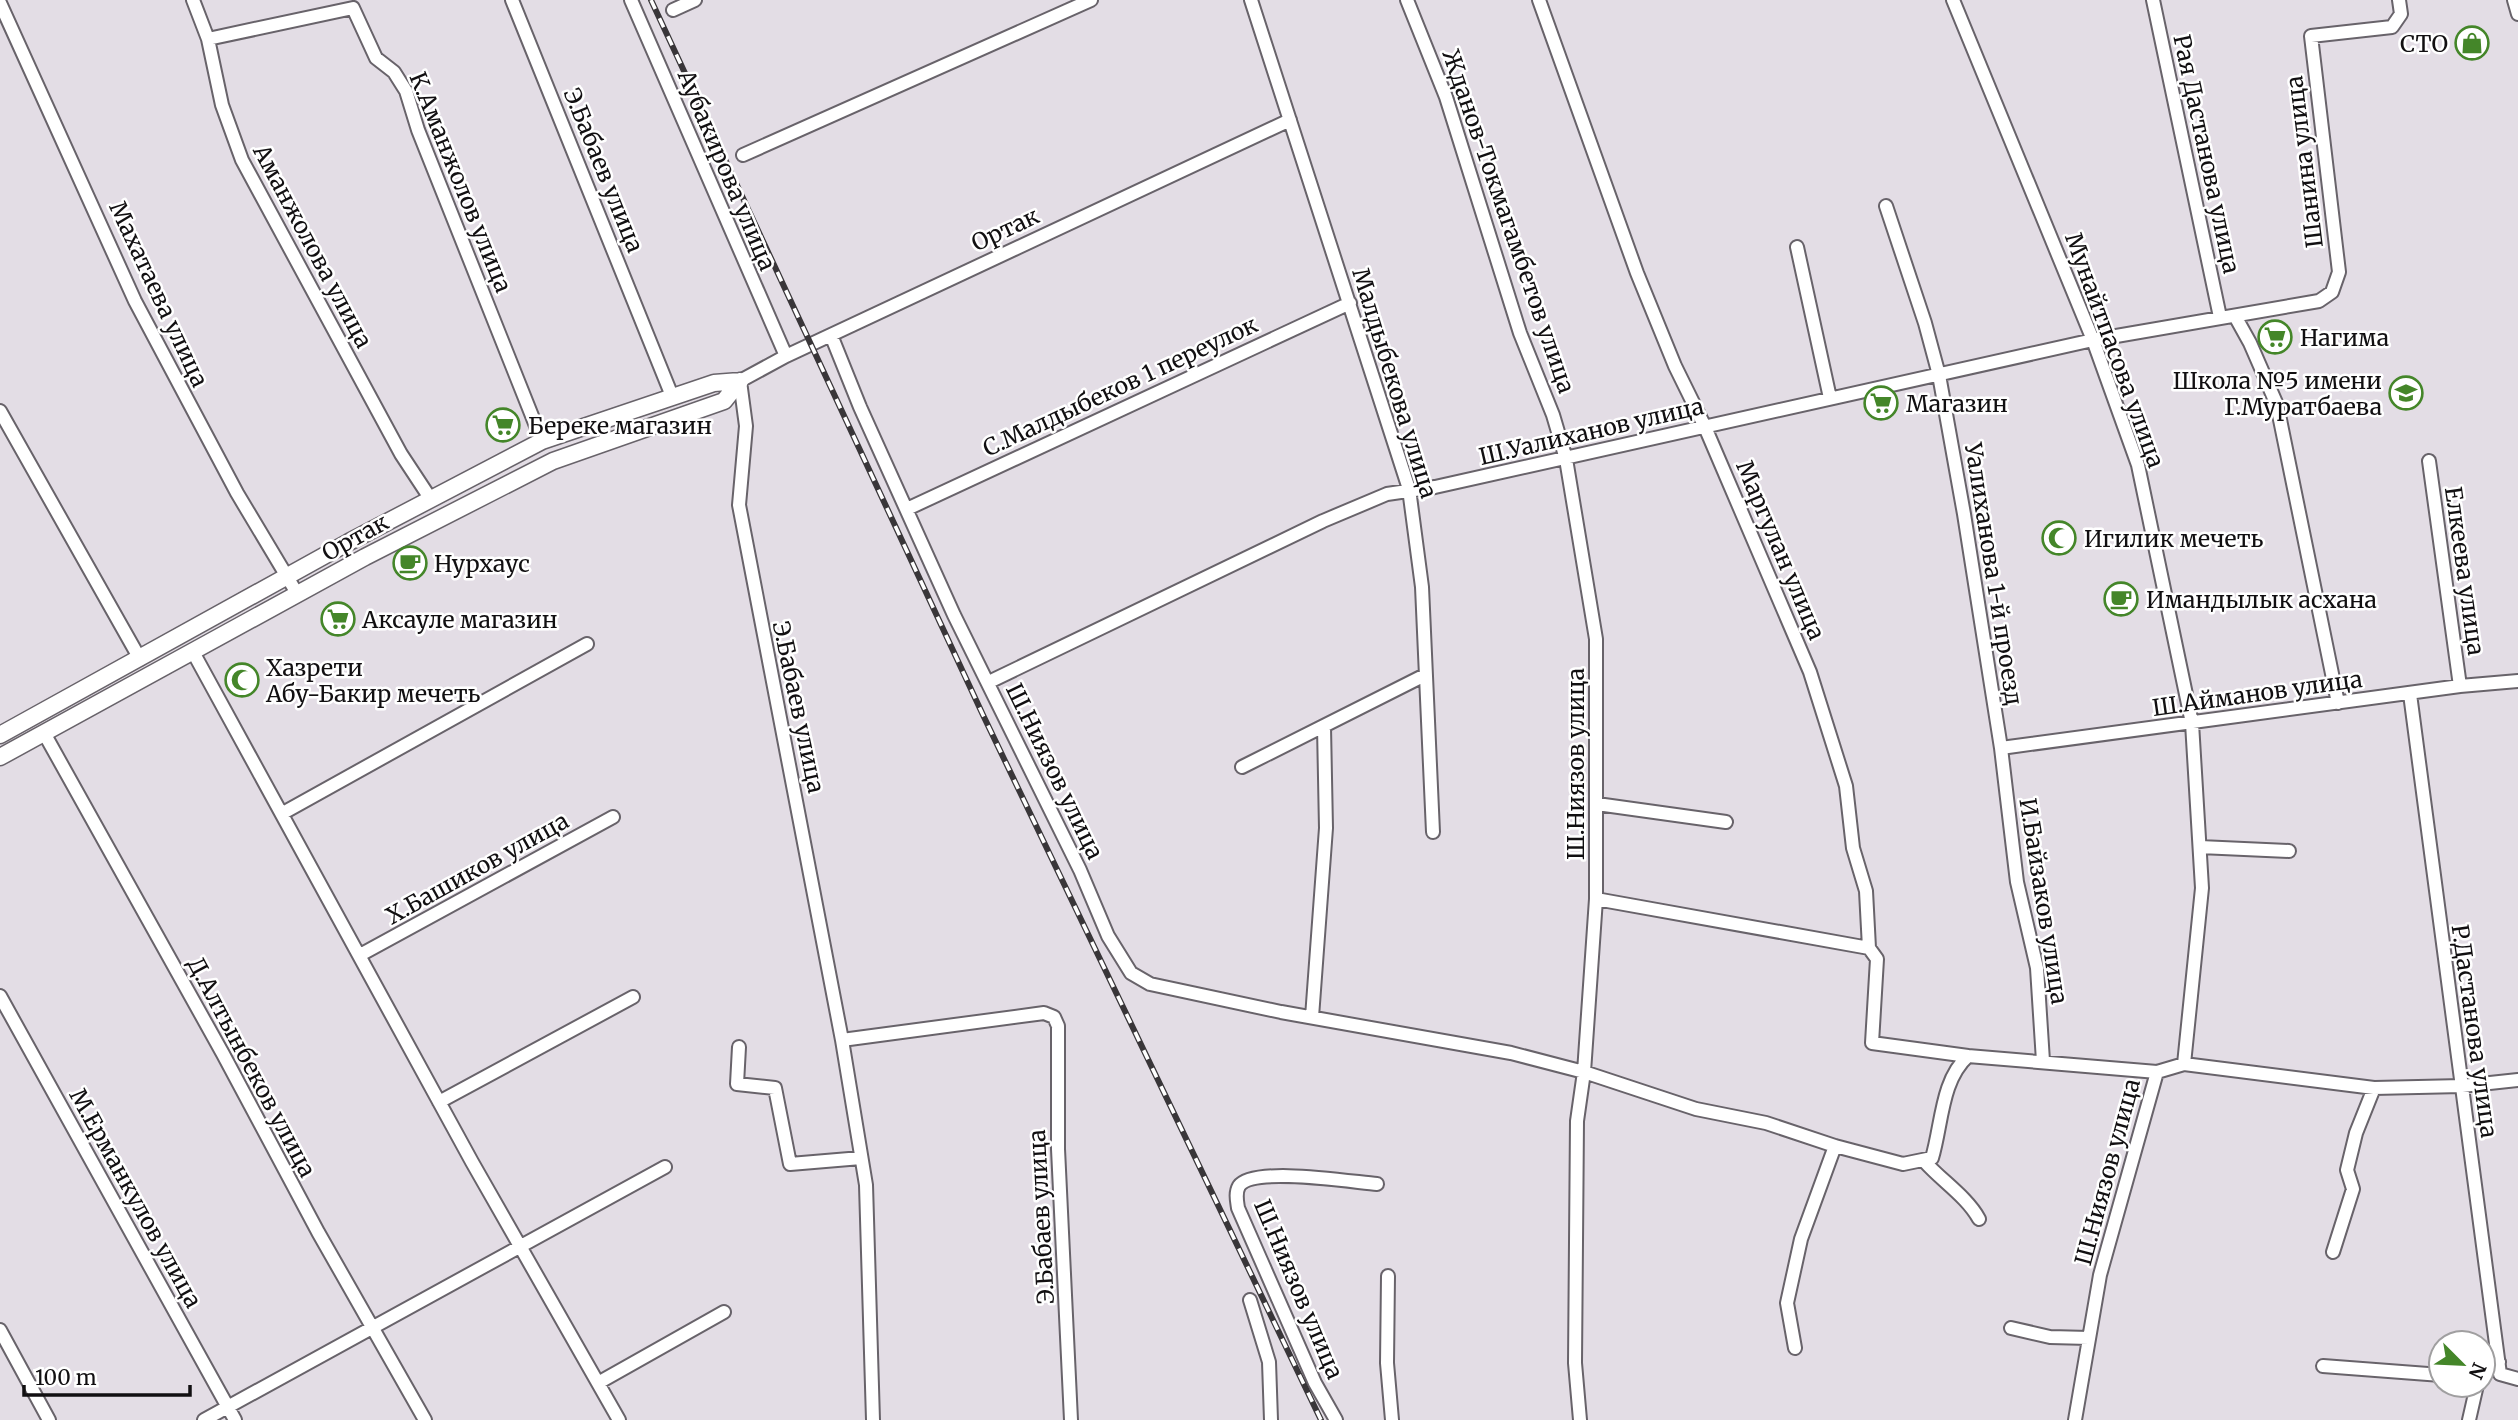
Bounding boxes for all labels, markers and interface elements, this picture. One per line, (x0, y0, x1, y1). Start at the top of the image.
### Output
shop icon: СТО (2453, 24, 2491, 62)
place label: СТО (2400, 29, 2448, 58)
street label: Рая Дастанова улица (2167, 32, 2247, 276)
street label: Жданов-Токмагамбетов улица (1436, 45, 1582, 397)
street label: Аубакирова улица (671, 64, 782, 275)
street label: К.Аманжолов улица (404, 68, 518, 296)
street label: Шанина улица (2279, 74, 2329, 250)
street label: Э.Бабаев улица (558, 84, 650, 256)
street label: Аманжолова улица (247, 138, 379, 353)
street label: Махатаева улица (103, 197, 215, 391)
street label: Ортак (966, 201, 1044, 257)
street label: Мунайтпасова улица (2059, 229, 2171, 471)
street label: Малдыбекова улица (1346, 265, 1444, 501)
street label: С.Малдыбеков 1 переулок (978, 309, 1262, 463)
supermarket icon: Нагима (2256, 318, 2294, 356)
place label: Нагима (2300, 323, 2389, 352)
place label: Школа №5 имени Г.Муратбаева (2173, 366, 2382, 421)
school or university icon: Школа №5 имени Г.Муратбаева (2387, 374, 2425, 412)
supermarket icon: Магазин (1862, 384, 1900, 422)
place label: Магазин (1906, 389, 2008, 418)
street label: Ш.Уалиханов улица (1476, 391, 1706, 471)
supermarket icon: Береке магазин (484, 406, 522, 444)
place label: Береке магазин (528, 411, 712, 440)
street label: Уалиханова 1-й проезд (1959, 440, 2029, 707)
street label: Маргулан улица (1730, 456, 1832, 644)
street label: Елкеева улица (2439, 485, 2491, 657)
street label: Ортак (317, 507, 394, 567)
mosque icon: Игилик мечеть (2040, 519, 2078, 557)
place label: Игилик мечеть (2084, 524, 2264, 553)
cafe icon: Нурхаус (391, 544, 429, 582)
place label: Нурхаус (434, 549, 530, 578)
cafe icon: Имандылык асхана (2102, 580, 2140, 618)
place label: Имандылык асхана (2146, 585, 2377, 614)
supermarket icon: Аксауле магазин (319, 600, 357, 638)
place label: Аксауле магазин (361, 605, 558, 634)
street label: Э.Бабаев улица (767, 618, 831, 796)
place label: Хазрети Абу-Бакир мечеть (265, 653, 481, 708)
mosque icon: Хазрети Абу-Бакир мечеть (223, 661, 261, 699)
street label: Ш.Айманов улица (2150, 664, 2364, 722)
street label: Ш.Ниязов улица (1561, 668, 1590, 860)
street label: Ш.Ниязов улица (1000, 678, 1110, 864)
street label: И.Байзаков улица (2013, 796, 2075, 1006)
street label: Х.Башиков улица (381, 806, 573, 930)
street label: Р.Дастанова улица (2446, 923, 2504, 1139)
street label: Д.Алтынбеков улица (182, 952, 322, 1182)
street label: Ш.Ниязов улица (2068, 1075, 2146, 1269)
street label: М.Ерманкулов улица (64, 1083, 208, 1313)
street label: Э.Бабаев улица (1022, 1129, 1060, 1305)
street label: Ш.Ниязов улица (1248, 1195, 1350, 1383)
north arrow (2427, 1329, 2497, 1399)
scale bar (24, 1354, 191, 1398)
text: N (2464, 1359, 2492, 1383)
text: 100 m (35, 1364, 97, 1391)

